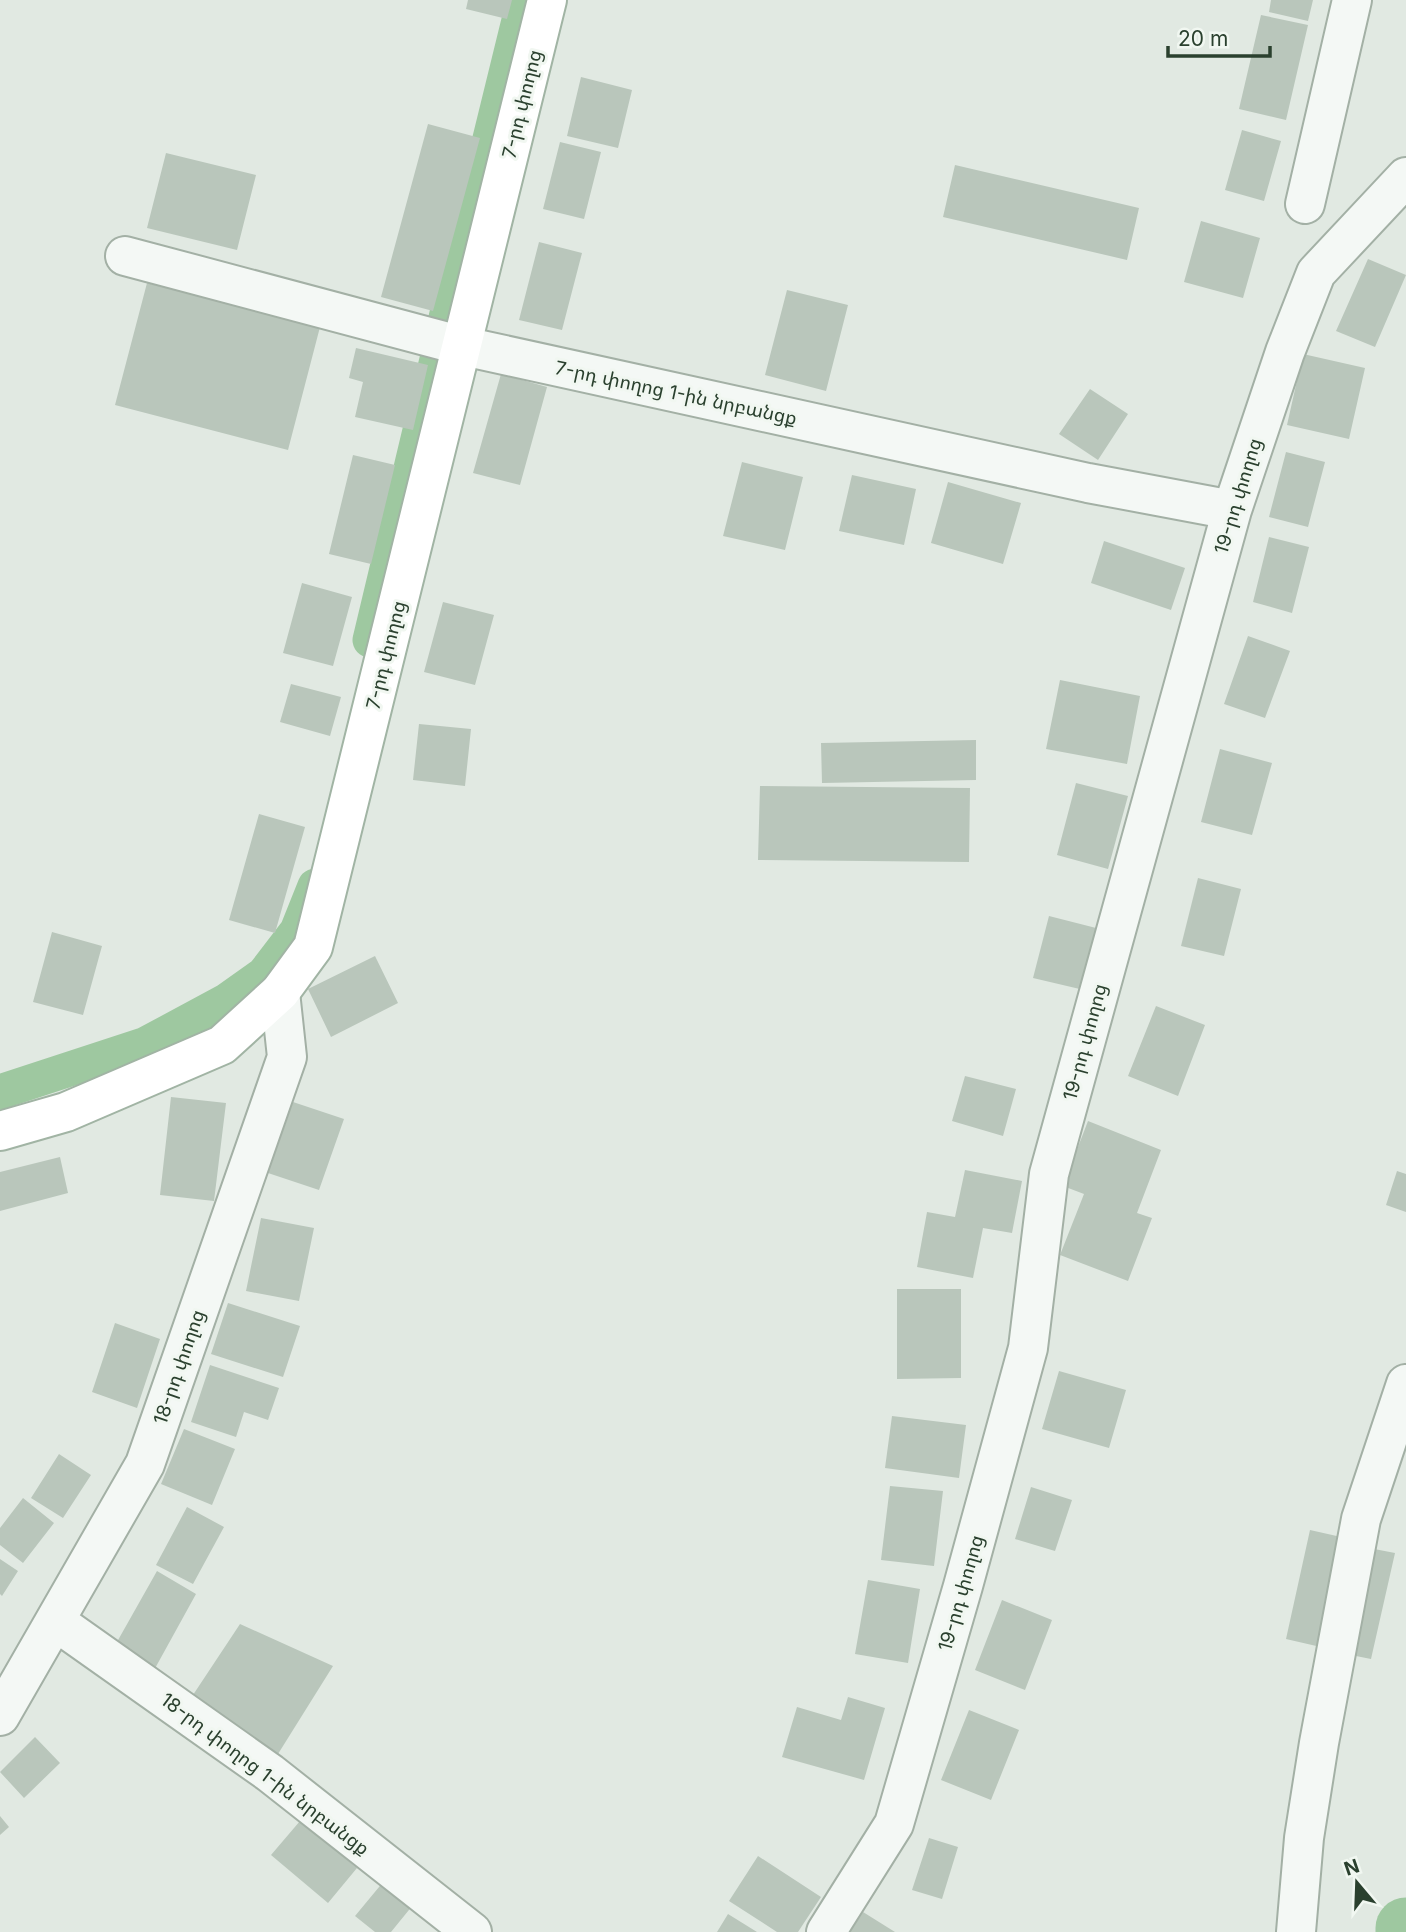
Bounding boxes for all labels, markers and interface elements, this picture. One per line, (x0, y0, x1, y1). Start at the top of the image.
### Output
scale bar (1168, 14, 1270, 58)
text: 20 m (1178, 26, 1228, 51)
street label: 7-րդ փողոց (497, 47, 547, 161)
street label: 7-րդ փողոց 1-ին նրբանցք (553, 356, 799, 430)
street label: 19-րդ փողոց (1209, 435, 1267, 557)
street label: 7-րդ փողոց (361, 598, 411, 712)
street label: 19-րդ փողոց (1058, 981, 1112, 1103)
street label: 18-րդ փողոց (149, 1307, 209, 1427)
street label: 19-րդ փողոց (933, 1532, 989, 1654)
street label: 18-րդ փողոց 1-ին նրբանցք (156, 1688, 374, 1860)
north arrow (1322, 1848, 1392, 1918)
text: N (1341, 1854, 1362, 1881)

